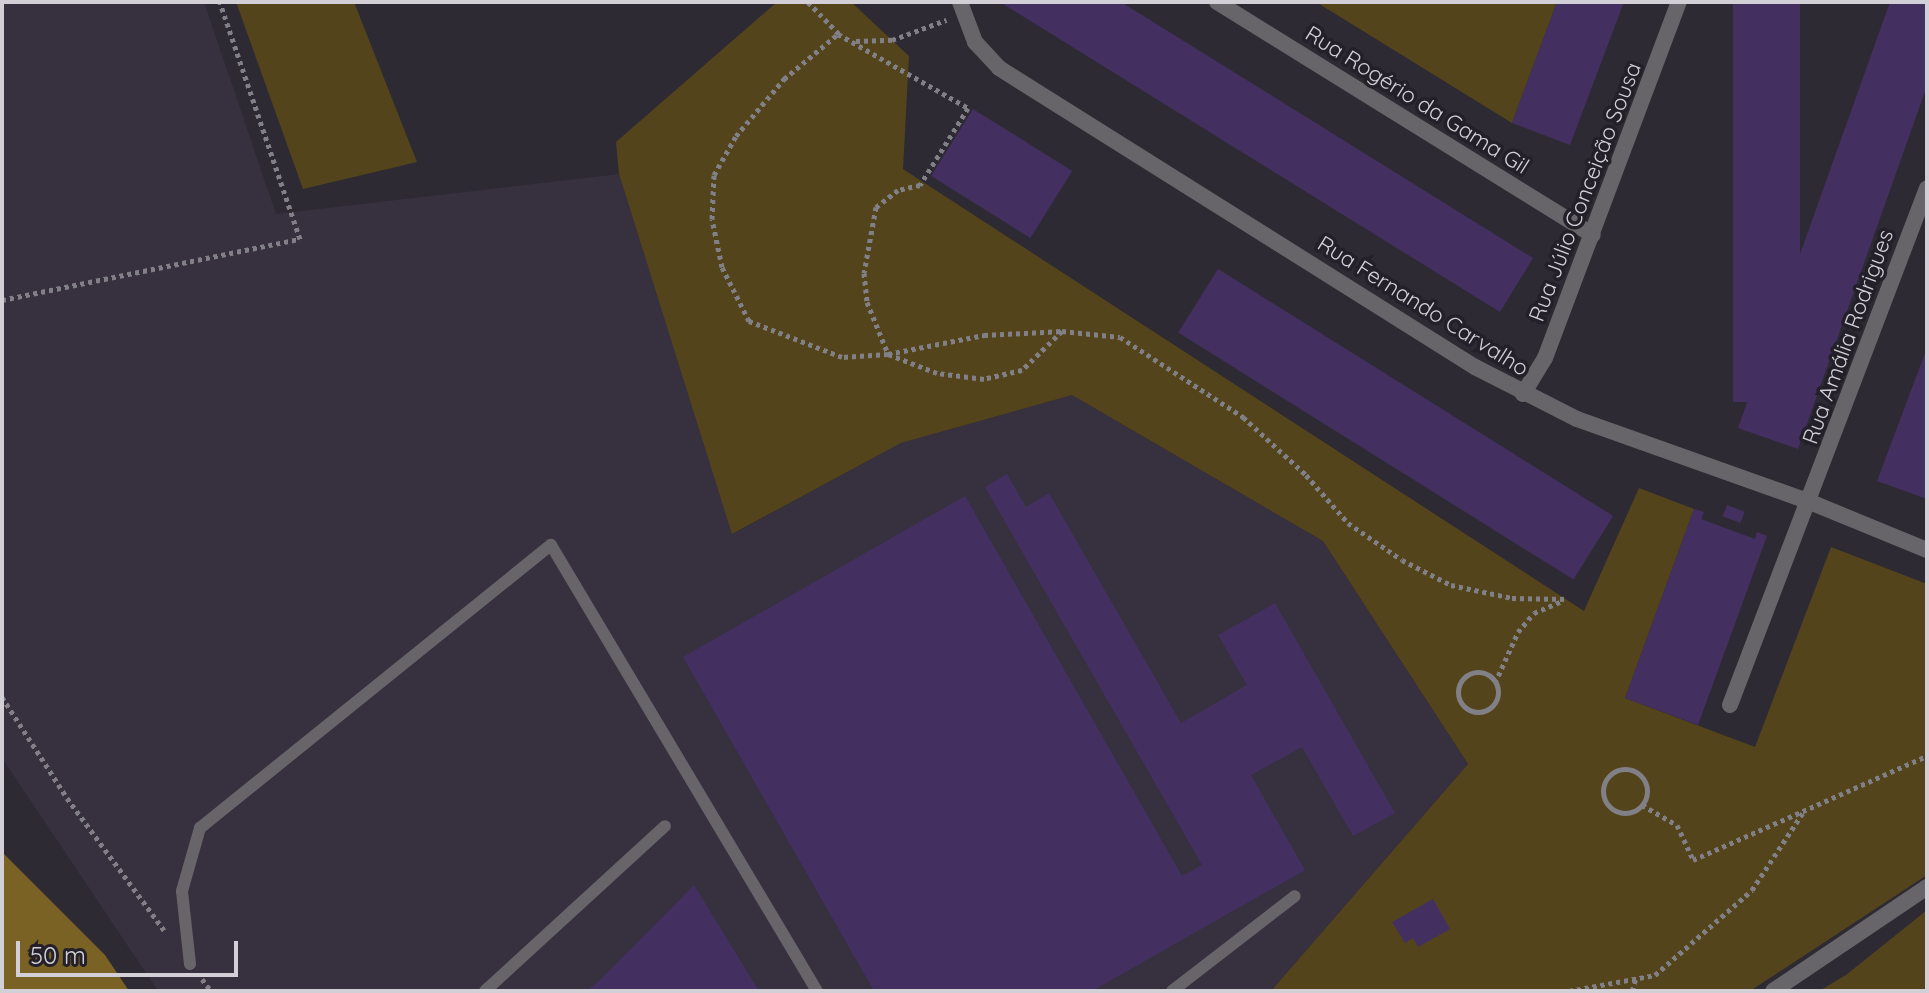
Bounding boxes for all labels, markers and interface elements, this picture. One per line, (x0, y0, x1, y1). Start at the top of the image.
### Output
street label: Rua Rogério da Gama Gil (1300, 20, 1534, 180)
street label: Rua Júlio Conceição Sousa (1523, 59, 1647, 325)
street label: Rua Amália Rodrigues (1797, 226, 1899, 448)
street label: Rua Fernando Carvalho (1313, 230, 1533, 382)
scale bar (20, 925, 242, 975)
text: 50 m (30, 940, 86, 970)

